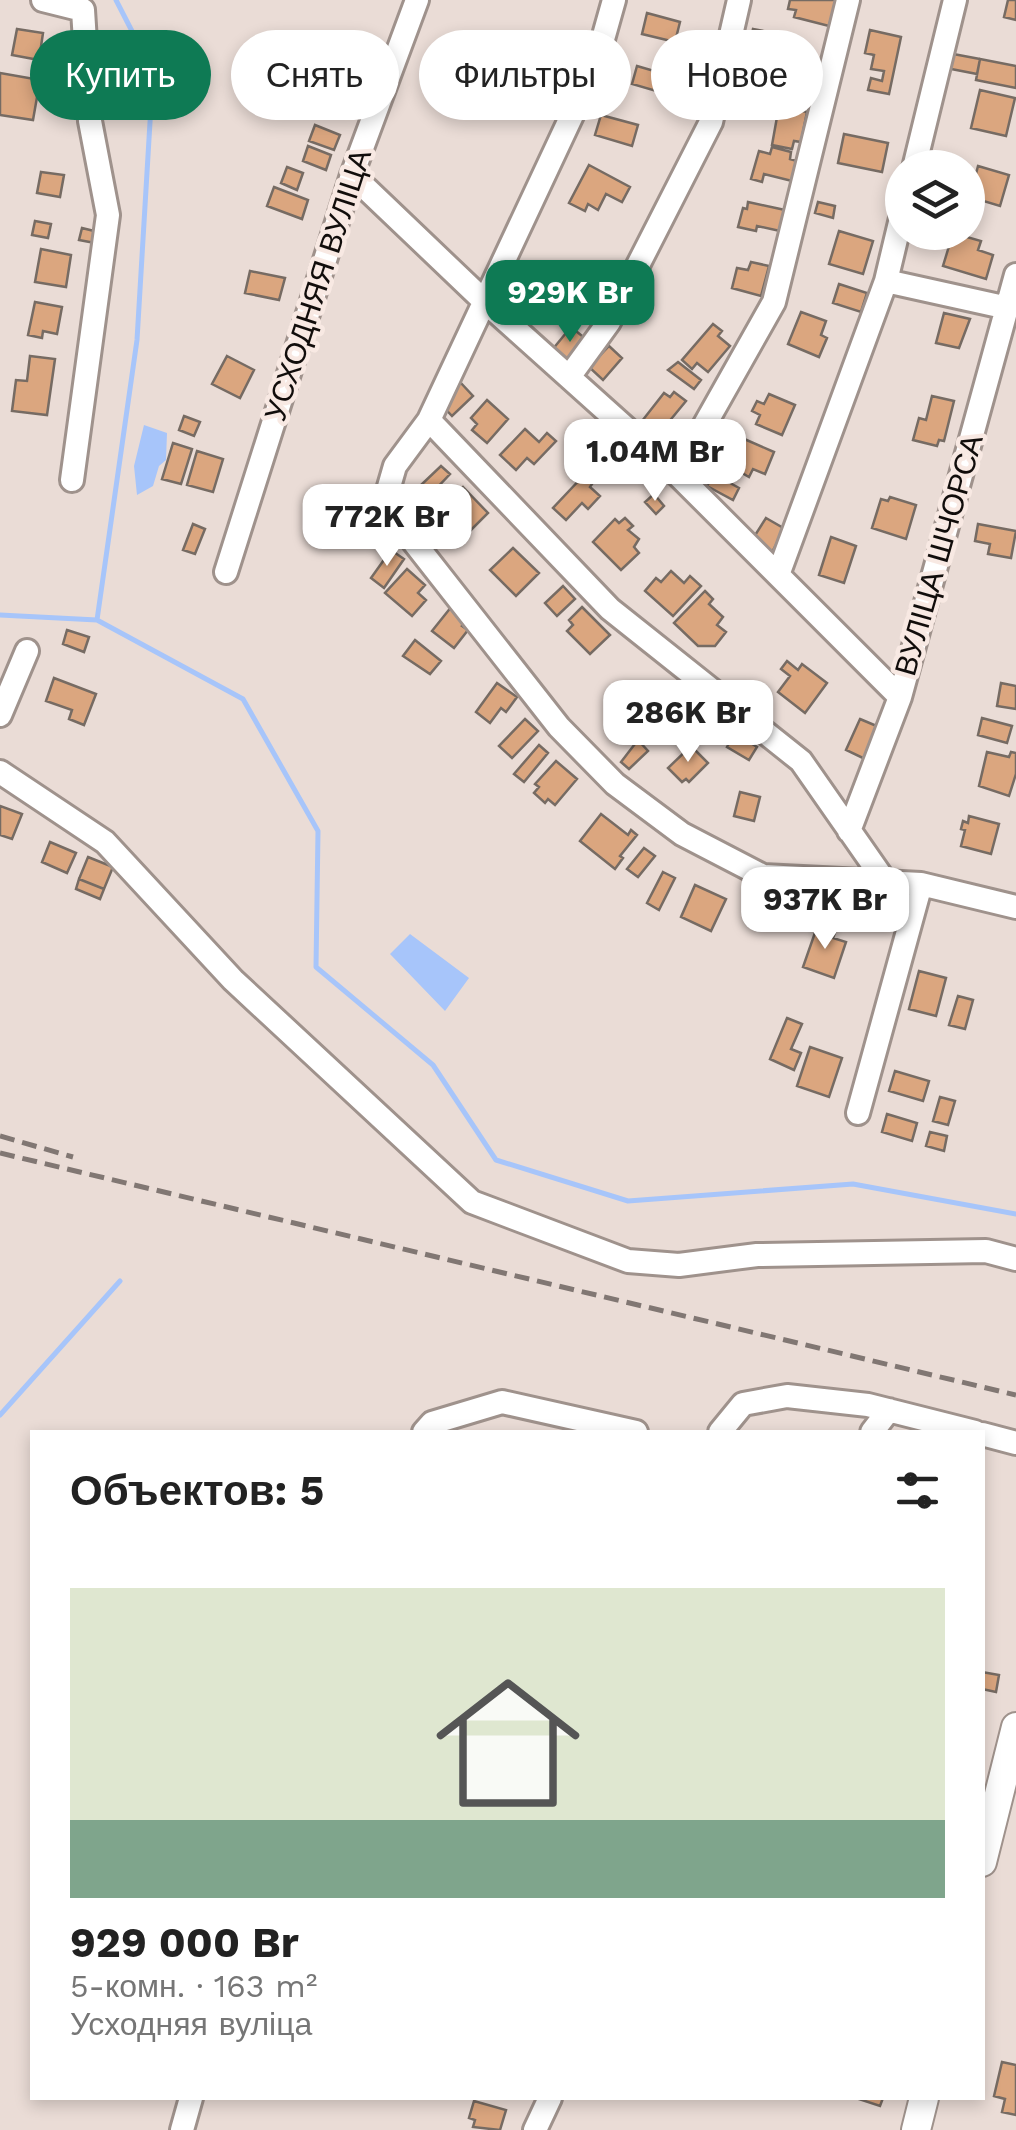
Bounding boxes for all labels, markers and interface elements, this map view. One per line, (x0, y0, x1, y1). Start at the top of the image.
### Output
chip: Купить (30, 30, 211, 120)
chip: Снять (231, 30, 399, 120)
chip: Фильтры (419, 30, 631, 120)
chip: Новое (651, 30, 823, 120)
street label: УСХОДНЯЯ ВУЛІЦА (257, 145, 378, 425)
map controls (885, 150, 985, 250)
button: layers (885, 150, 985, 250)
pin: 929K Br (478, 260, 662, 345)
text: 929K Br (507, 273, 633, 311)
pin: 1.04M Br (552, 419, 758, 504)
street label: ВУЛІЦА ШЧОРСА (887, 430, 990, 679)
text: 1.04M Br (586, 432, 724, 470)
pin: 772K Br (295, 484, 479, 569)
text: 772K Br (325, 497, 449, 535)
pin: 286K Br (596, 680, 780, 765)
text: 286K Br (625, 693, 751, 731)
pin: 937K Br (733, 867, 917, 952)
text: 937K Br (763, 880, 887, 918)
icon: filters (890, 1463, 945, 1518)
text: Объектов: 5 (70, 1466, 324, 1515)
icon: home (418, 1653, 598, 1833)
text: 929 000 Br (70, 1918, 299, 1967)
text: 5-комн. · 163 m² (70, 1967, 317, 2005)
text: Усходняя вуліца (70, 2005, 312, 2043)

